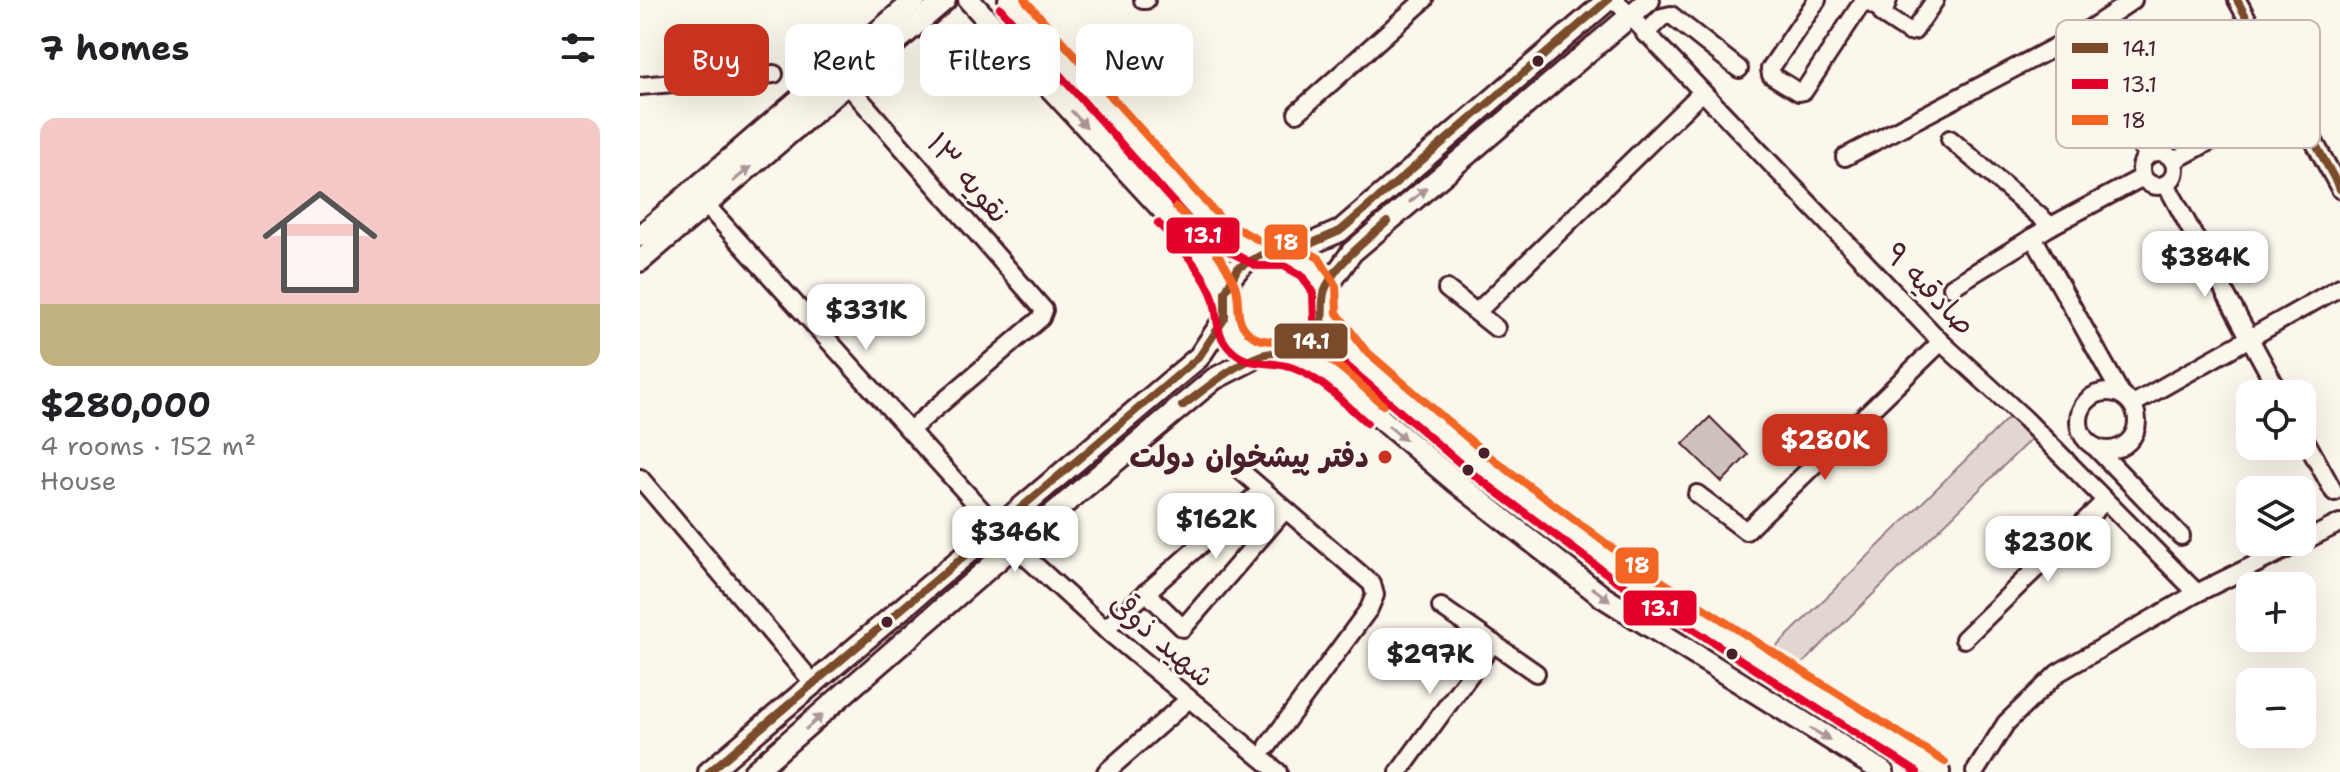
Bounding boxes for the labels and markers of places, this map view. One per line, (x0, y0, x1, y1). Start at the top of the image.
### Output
unlabelled marker (1530, 53, 1546, 69)
pin: $384K (2149, 231, 2261, 299)
pin: $331K (810, 284, 922, 352)
pin: $280K (1769, 414, 1881, 482)
place label: دفتر پیشخوان دولت (1130, 436, 1369, 477)
unlabelled marker (1476, 445, 1492, 461)
marker: دفتر پیشخوان دولت (1376, 448, 1394, 466)
unlabelled marker (1460, 462, 1476, 478)
pin: $162K (1160, 493, 1272, 561)
pin: $346K (959, 506, 1071, 574)
pin: $230K (1992, 516, 2104, 584)
unlabelled marker (879, 614, 895, 630)
pin: $297K (1374, 628, 1486, 696)
unlabelled marker (1724, 646, 1740, 662)

